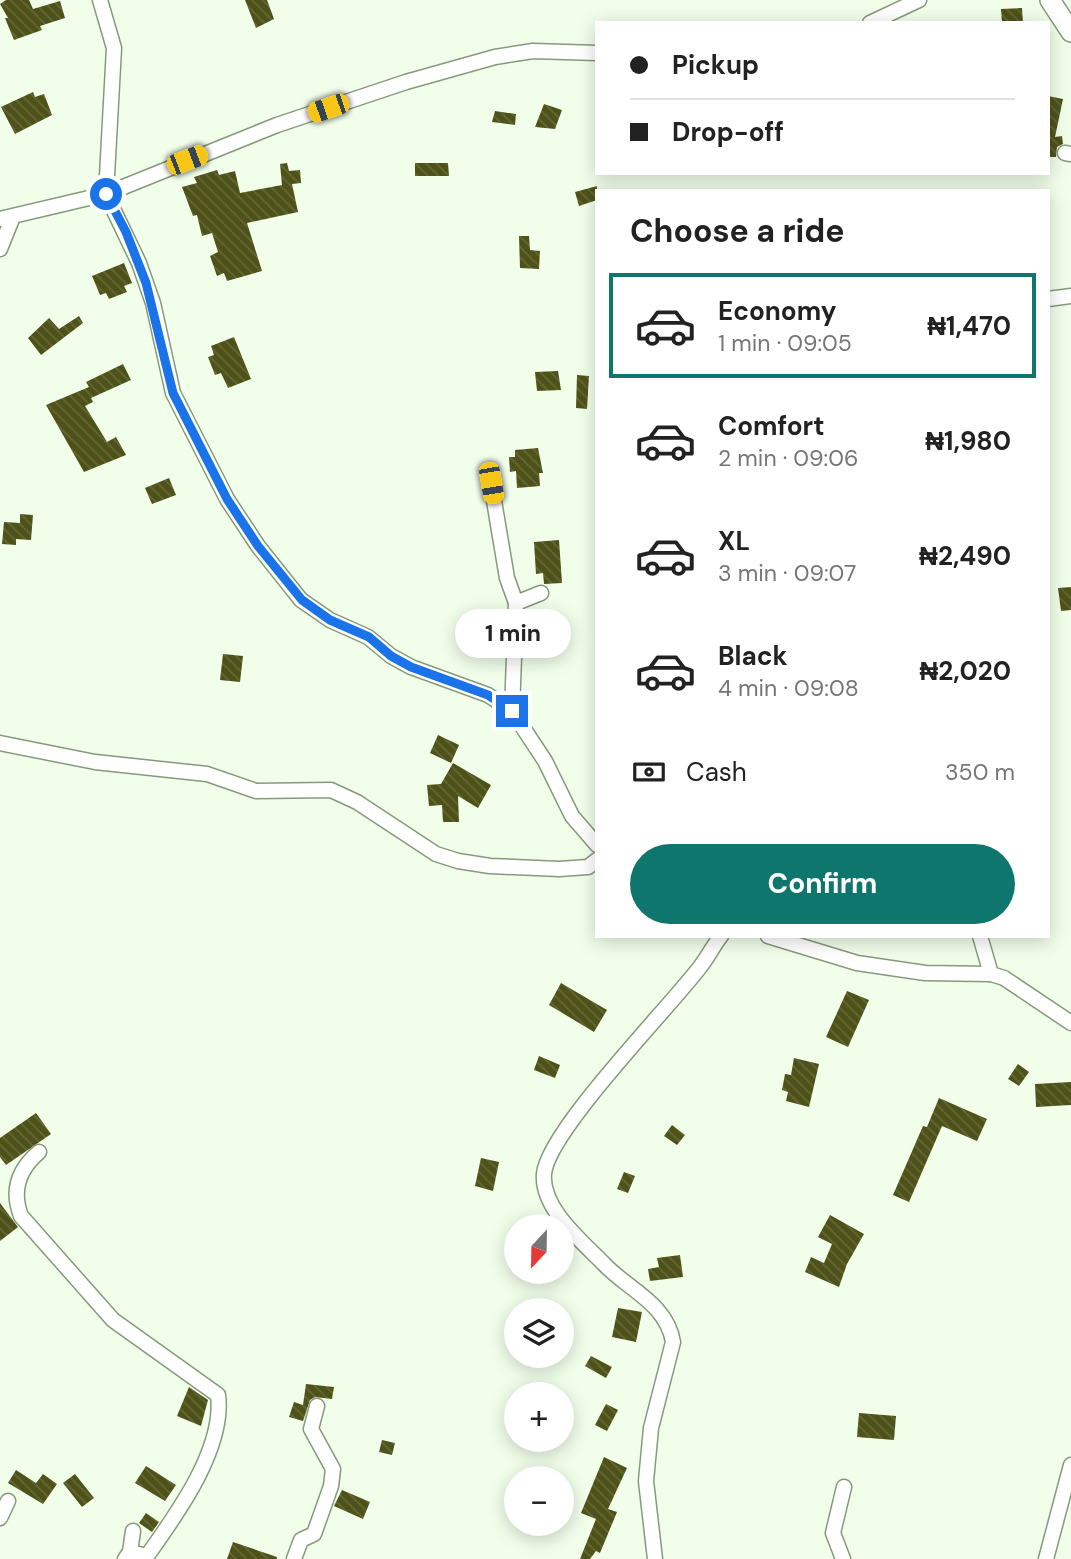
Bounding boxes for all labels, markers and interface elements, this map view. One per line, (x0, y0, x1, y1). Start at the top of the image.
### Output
text: Pickup (672, 48, 759, 82)
car (305, 91, 352, 125)
text: Drop-off (672, 115, 784, 149)
car (164, 143, 211, 177)
route start (90, 178, 122, 210)
text: Choose a ride (630, 210, 845, 252)
icon: car (634, 294, 697, 357)
text: Economy (718, 294, 836, 328)
text: ₦1,470 (927, 309, 1011, 343)
text: 1 min · 09:05 (718, 328, 852, 358)
icon: car (634, 409, 697, 472)
text: Comfort (718, 409, 824, 443)
text: ₦1,980 (925, 424, 1011, 458)
text: 2 min · 09:06 (718, 443, 858, 473)
car (478, 460, 505, 506)
icon: car (634, 524, 697, 587)
text: XL (718, 524, 750, 558)
text: ₦2,490 (919, 539, 1011, 573)
text: 3 min · 09:07 (718, 558, 856, 588)
callout: 1 min (454, 610, 570, 658)
text: 1 min (485, 618, 541, 648)
icon: car (634, 639, 697, 702)
text: Black (718, 639, 788, 673)
text: ₦2,020 (919, 654, 1011, 688)
text: 4 min · 09:08 (718, 673, 859, 703)
route end (496, 695, 528, 727)
icon: cash (630, 753, 668, 791)
text: Cash (686, 755, 747, 789)
text: 350 m (945, 757, 1015, 787)
button: Confirm (630, 844, 1015, 924)
north arrow (504, 1214, 574, 1284)
map controls (504, 1214, 574, 1536)
button: layers (504, 1298, 574, 1368)
button: + (504, 1382, 574, 1452)
button: − (504, 1466, 574, 1536)

